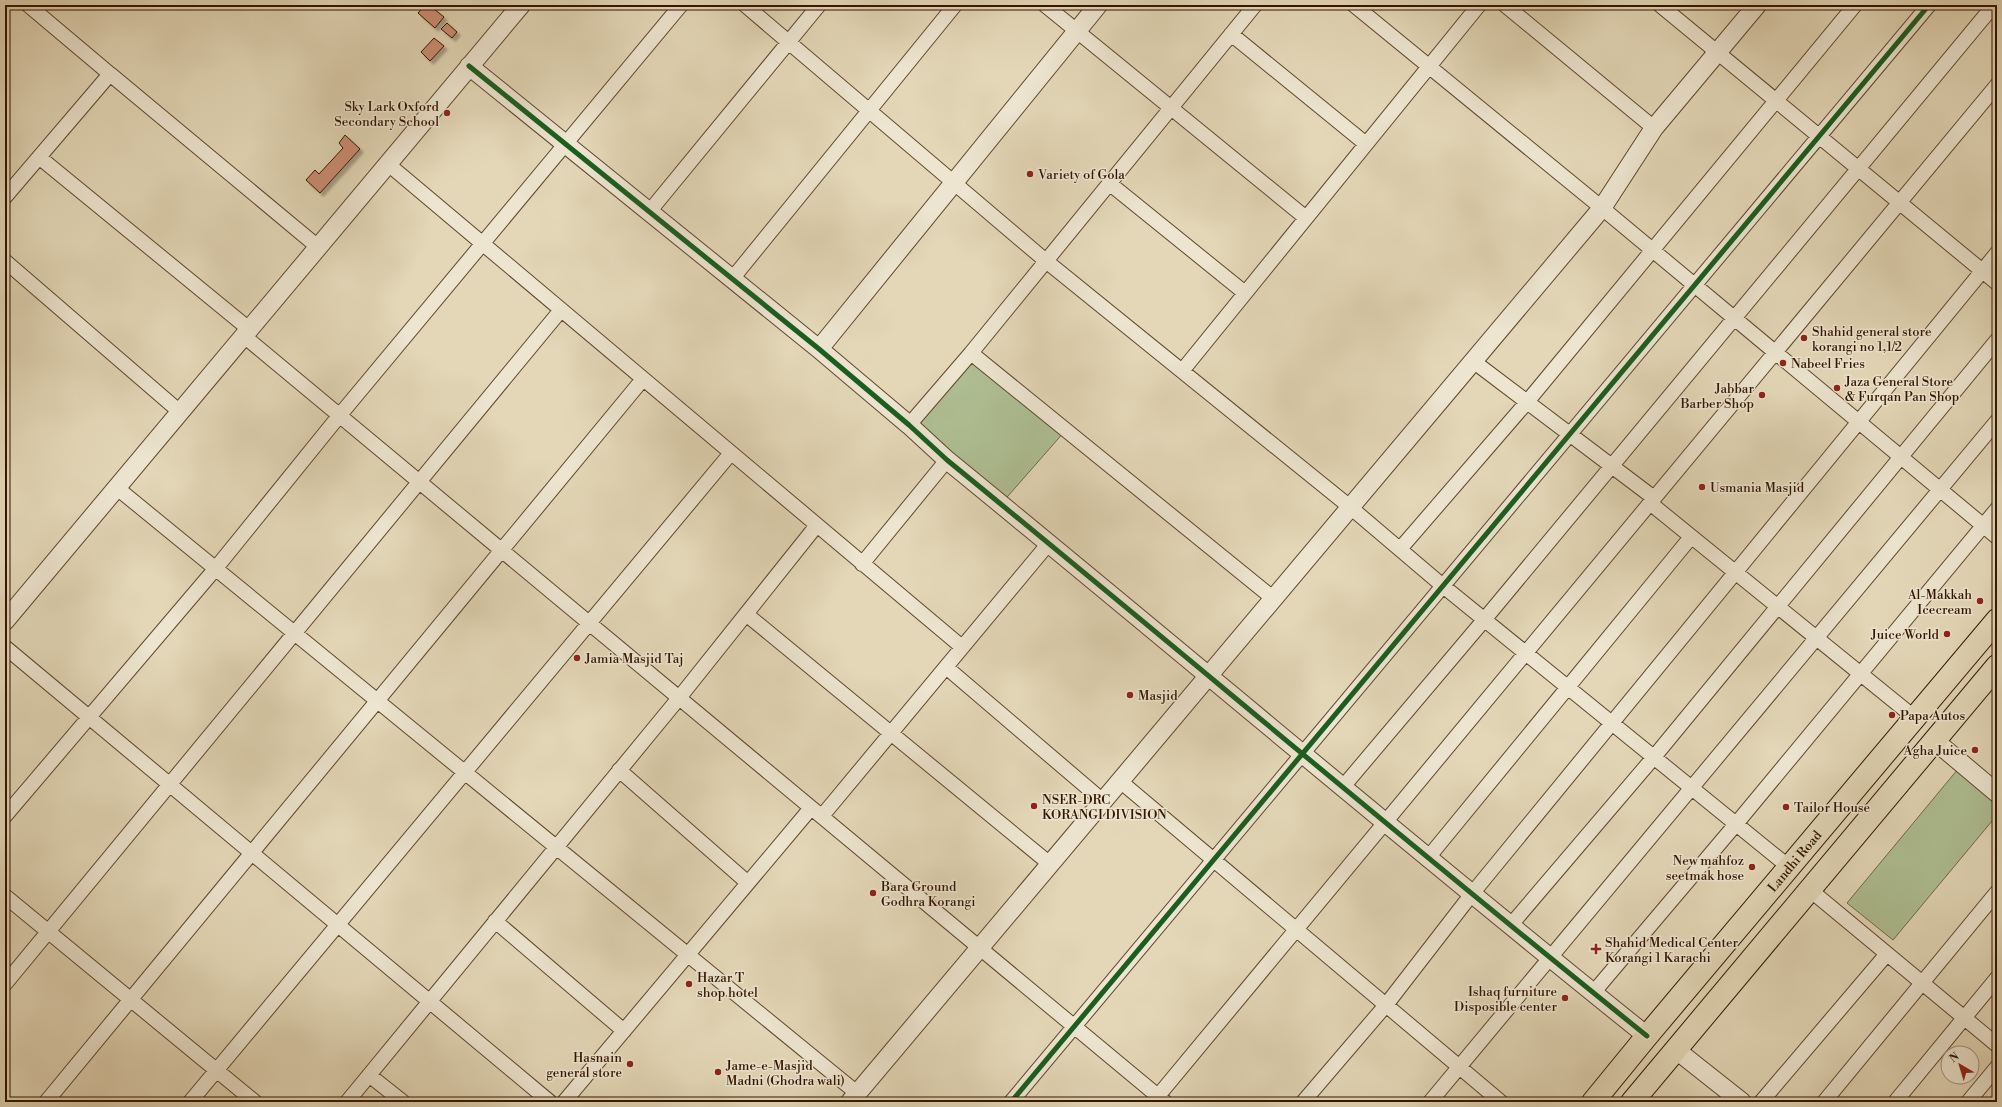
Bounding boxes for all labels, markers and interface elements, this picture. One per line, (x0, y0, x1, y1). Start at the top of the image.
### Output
place label: Sky Lark Oxford Secondary School (334, 99, 440, 130)
marker: Sky Lark Oxford Secondary School (442, 108, 452, 118)
place label: Variety of Gola (1037, 167, 1125, 183)
marker: Variety of Gola (1025, 169, 1035, 179)
place label: Shahid general store korangi no 1,1/2 (1812, 324, 1932, 355)
marker: Shahid general store korangi no 1,1/2 (1799, 333, 1809, 343)
place label: Nabeel Fries (1791, 356, 1865, 372)
marker: Nabeel Fries (1778, 358, 1788, 368)
place label: Jaza General Store & Furqan Pan Shop (1844, 374, 1959, 405)
place label: Jabbar Barber Shop (1679, 381, 1754, 412)
marker: Jaza General Store & Furqan Pan Shop (1832, 383, 1842, 393)
marker: Jabbar Barber Shop (1757, 390, 1767, 400)
place label: Usmania Masjid (1710, 480, 1805, 496)
marker: Usmania Masjid (1697, 482, 1707, 492)
place label: Al-Makkah Icecream (1907, 587, 1973, 618)
marker: Al-Makkah Icecream (1975, 596, 1985, 606)
place label: Juice World (1870, 627, 1940, 643)
marker: Juice World (1942, 629, 1952, 639)
place label: Jamia Masjid Taj (584, 651, 684, 667)
marker: Jamia Masjid Taj (572, 653, 582, 663)
place label: Masjid (1138, 688, 1178, 704)
marker: Masjid (1125, 690, 1135, 700)
place label: Papa Autos (1900, 708, 1966, 724)
marker: Papa Autos (1887, 710, 1897, 720)
place label: Agha Juice (1903, 743, 1967, 759)
marker: Agha Juice (1970, 745, 1980, 755)
place label: NSER-DRC KORANGI DIVISION (1042, 792, 1167, 823)
place label: Tailor House (1794, 800, 1871, 816)
marker: NSER-DRC KORANGI DIVISION (1029, 801, 1039, 811)
marker: Tailor House (1781, 802, 1791, 812)
street label: Landhi Road (1765, 827, 1826, 896)
place label: New mahfoz seetmak hose (1666, 853, 1744, 884)
marker: New mahfoz seetmak hose (1747, 862, 1757, 872)
place label: Bara Ground Godhra Korangi (880, 879, 975, 910)
marker: Bara Ground Godhra Korangi (868, 888, 878, 898)
place label: Shahid Medical Center Korangi 1 Karachi (1605, 935, 1739, 966)
marker: Shahid Medical Center Korangi 1 Karachi (1590, 943, 1602, 955)
place label: Hazar T shop hotel (697, 970, 758, 1001)
marker: Hazar T shop hotel (684, 979, 694, 989)
place label: Ishaq furniture Disposible center (1454, 984, 1557, 1015)
marker: Ishaq furniture Disposible center (1560, 993, 1570, 1003)
north arrow (1940, 1045, 1980, 1085)
place label: Hasnain general store (546, 1050, 622, 1081)
text: N (1947, 1050, 1962, 1066)
place label: Jame-e-Masjid Madni (Ghodra wali) (725, 1058, 845, 1089)
marker: Hasnain general store (625, 1059, 635, 1069)
marker: Jame-e-Masjid Madni (Ghodra wali) (713, 1067, 723, 1077)

